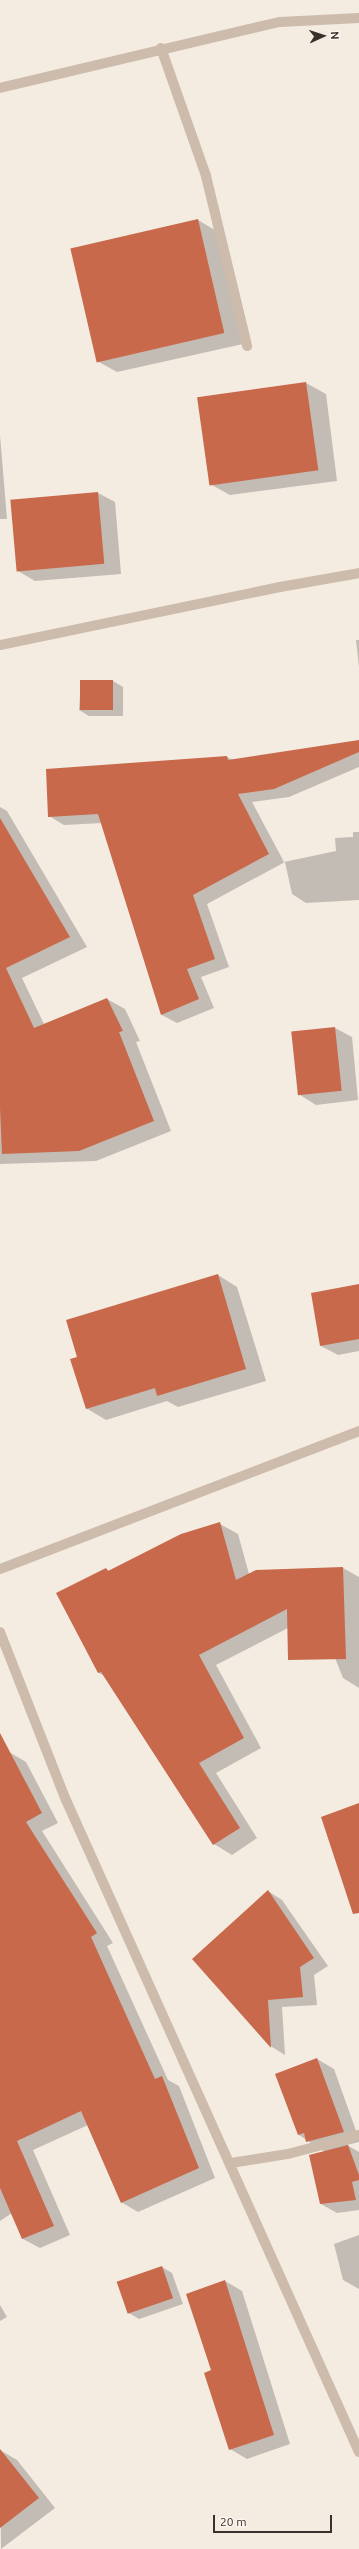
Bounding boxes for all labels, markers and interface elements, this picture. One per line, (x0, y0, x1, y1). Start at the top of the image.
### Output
north arrow (303, 16, 343, 56)
text: N (329, 31, 341, 40)
scale bar (215, 2507, 334, 2533)
text: 20 m (220, 2515, 247, 2528)

